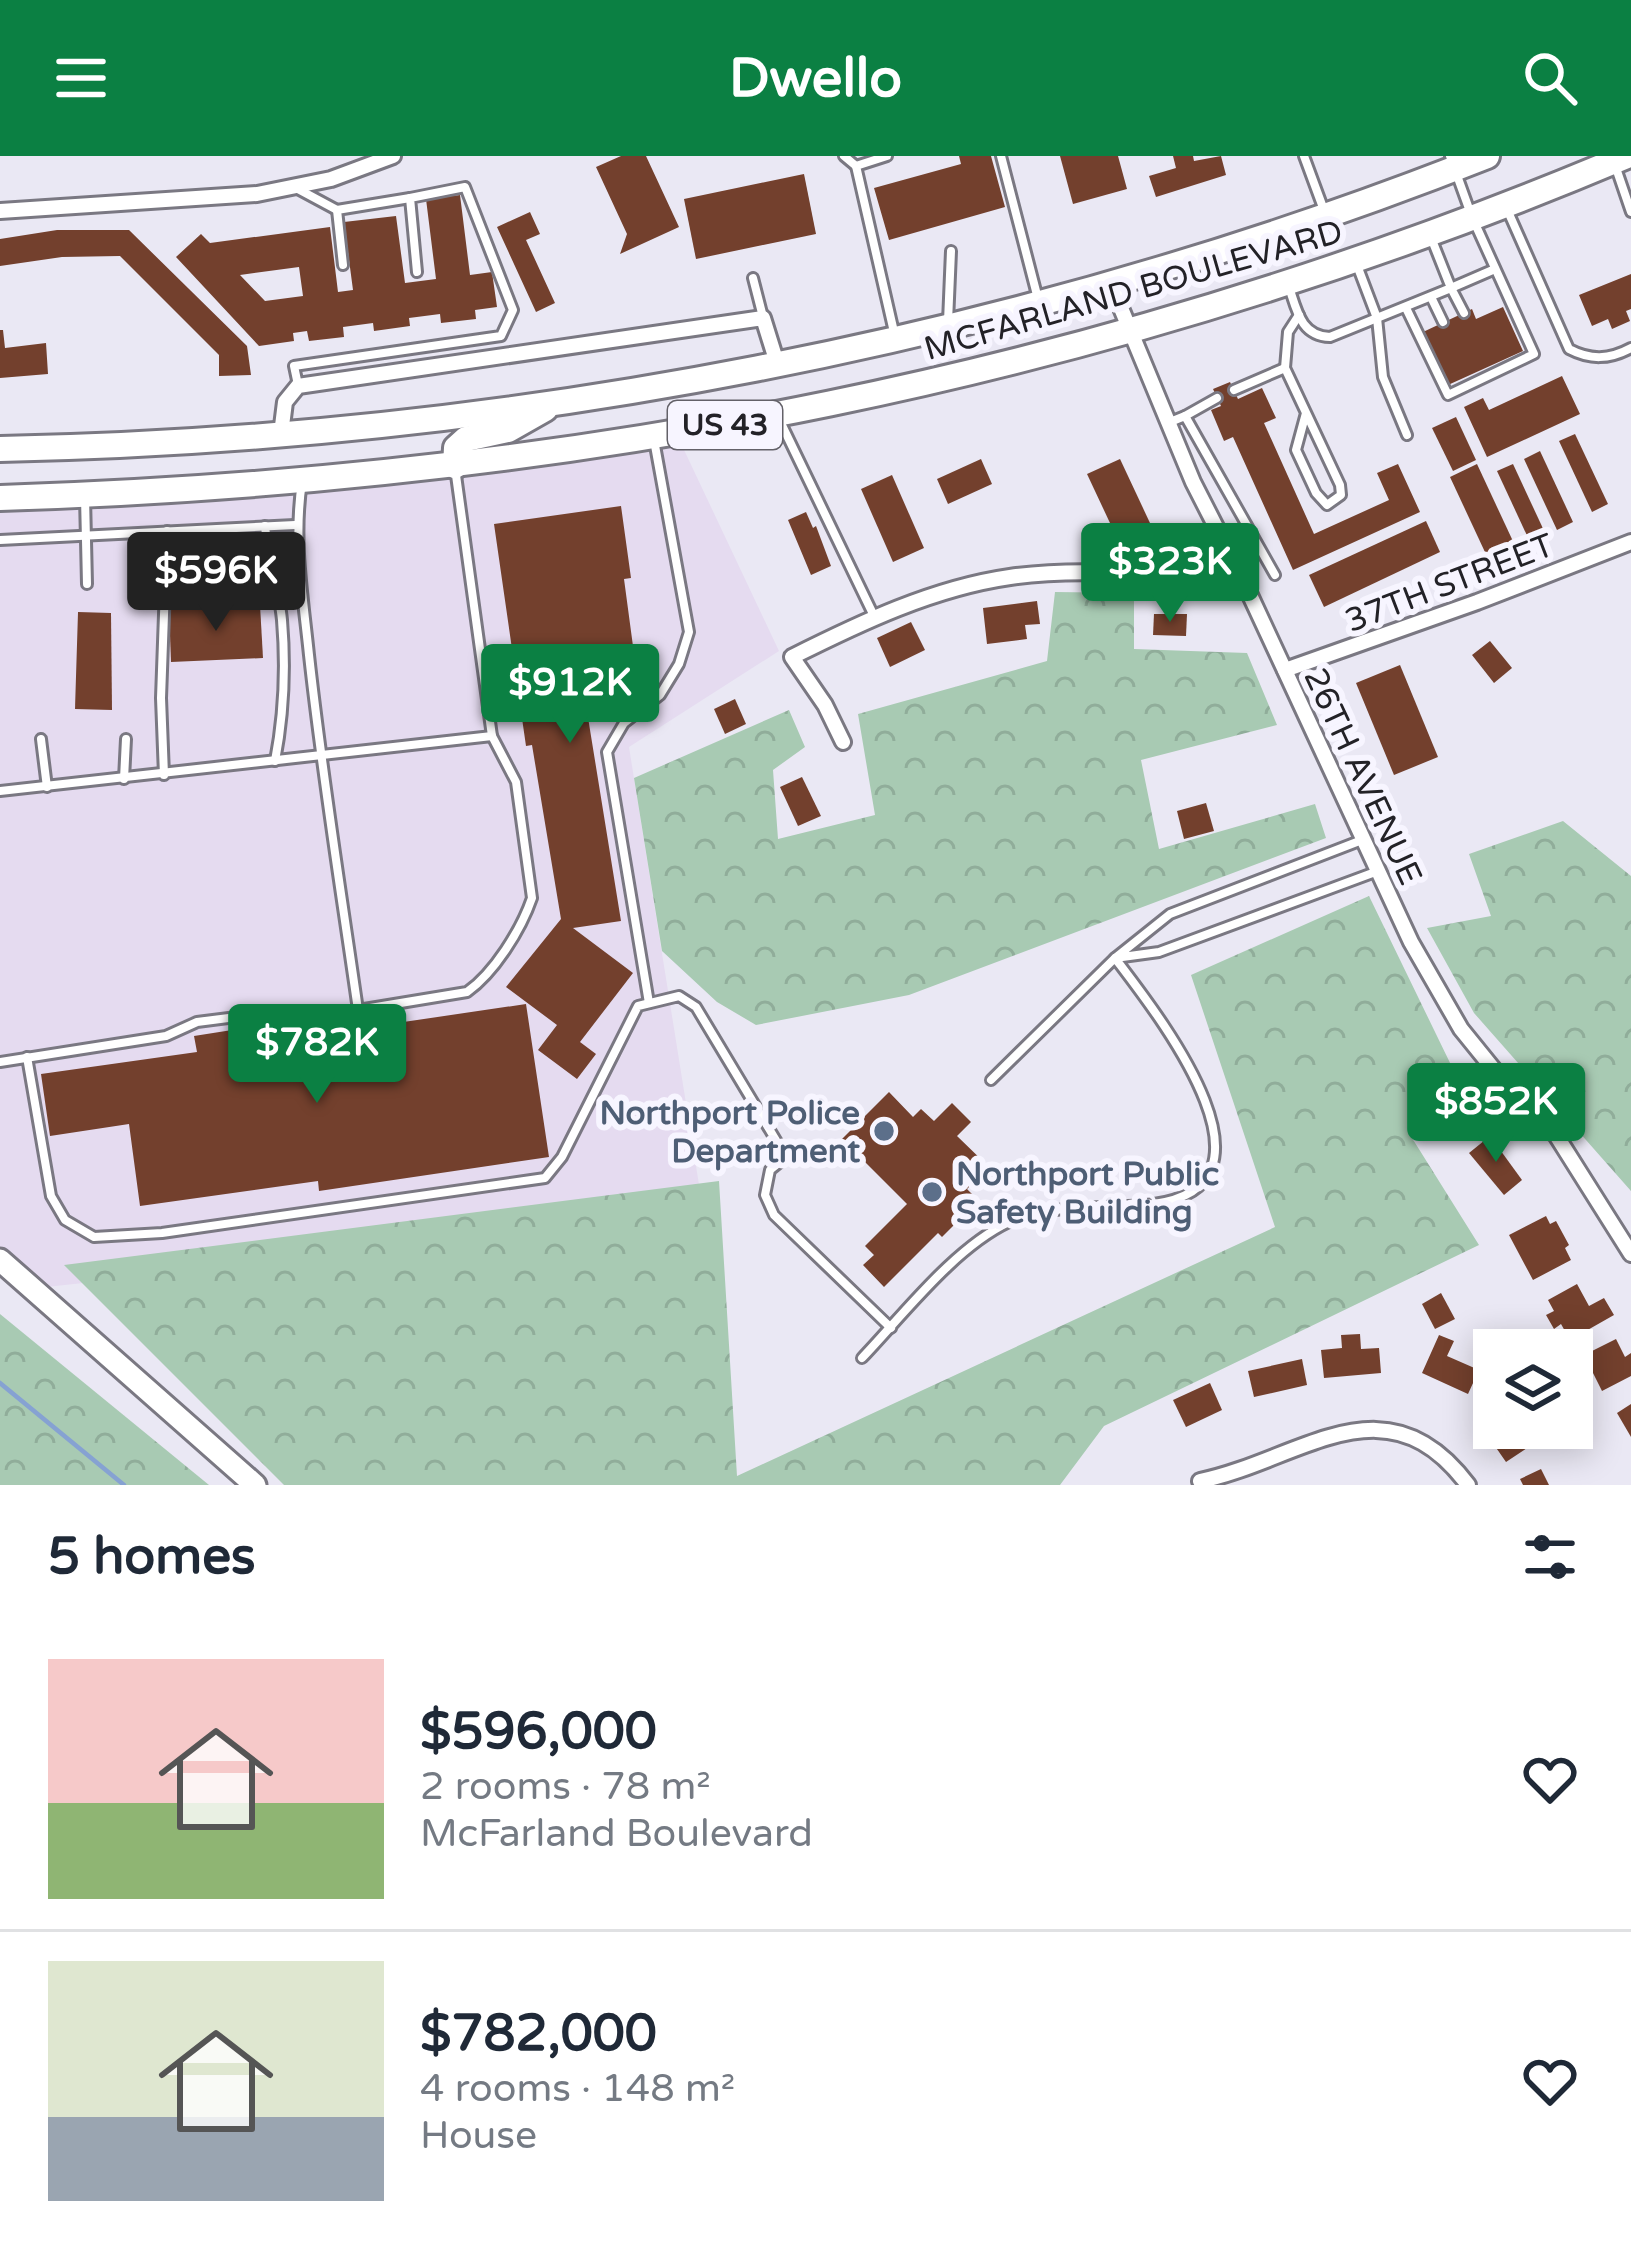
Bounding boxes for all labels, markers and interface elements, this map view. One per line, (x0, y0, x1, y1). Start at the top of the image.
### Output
icon: menu (48, 45, 114, 111)
icon: search (1517, 45, 1583, 111)
text: Dwello (729, 46, 902, 111)
street label: MCFARLAND BOULEVARD (920, 212, 1347, 369)
road number: US 43 (668, 401, 782, 449)
pin: $323K (1086, 523, 1254, 625)
street label: 37TH STREET (1340, 526, 1559, 641)
pin: $596K (132, 532, 300, 634)
text: $323K (1108, 538, 1232, 585)
text: $596K (154, 547, 278, 594)
pin: $912K (486, 644, 654, 746)
text: $912K (508, 659, 632, 706)
street label: 26TH AVENUE (1295, 662, 1430, 891)
pin: $782K (233, 1004, 401, 1106)
text: $782K (255, 1019, 379, 1066)
pin: $852K (1412, 1063, 1580, 1165)
text: $852K (1434, 1078, 1558, 1125)
place label: Northport Police Department (599, 1094, 860, 1171)
marker: Northport Police Department (871, 1118, 897, 1144)
place label: Northport Public Safety Building (956, 1155, 1219, 1232)
marker: Northport Public Safety Building (919, 1179, 945, 1205)
map controls (1473, 1329, 1593, 1449)
button: layers (1473, 1329, 1593, 1449)
icon: filters (1517, 1524, 1583, 1590)
text: 5 homes (48, 1526, 256, 1588)
text: $596,000 (420, 1701, 657, 1763)
icon: home (144, 1707, 288, 1851)
icon: heart (1517, 1746, 1583, 1812)
text: 2 rooms · 78 m² (420, 1763, 711, 1810)
text: McFarland Boulevard (420, 1810, 813, 1857)
text: $782,000 (420, 2003, 657, 2065)
icon: home (144, 2009, 288, 2153)
icon: heart (1517, 2048, 1583, 2114)
text: 4 rooms · 148 m² (420, 2065, 735, 2112)
text: House (420, 2112, 537, 2159)

